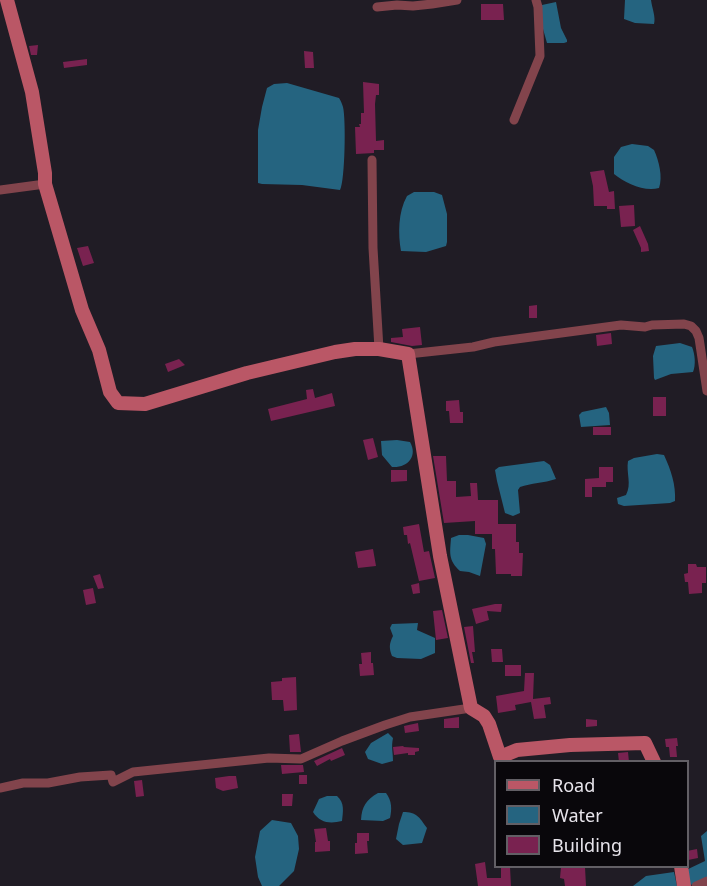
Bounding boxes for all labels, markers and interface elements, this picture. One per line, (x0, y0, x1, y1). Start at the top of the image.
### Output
legend (494, 760, 689, 868)
text: Road (552, 773, 595, 797)
text: Water (552, 803, 603, 827)
text: Building (552, 833, 622, 857)

